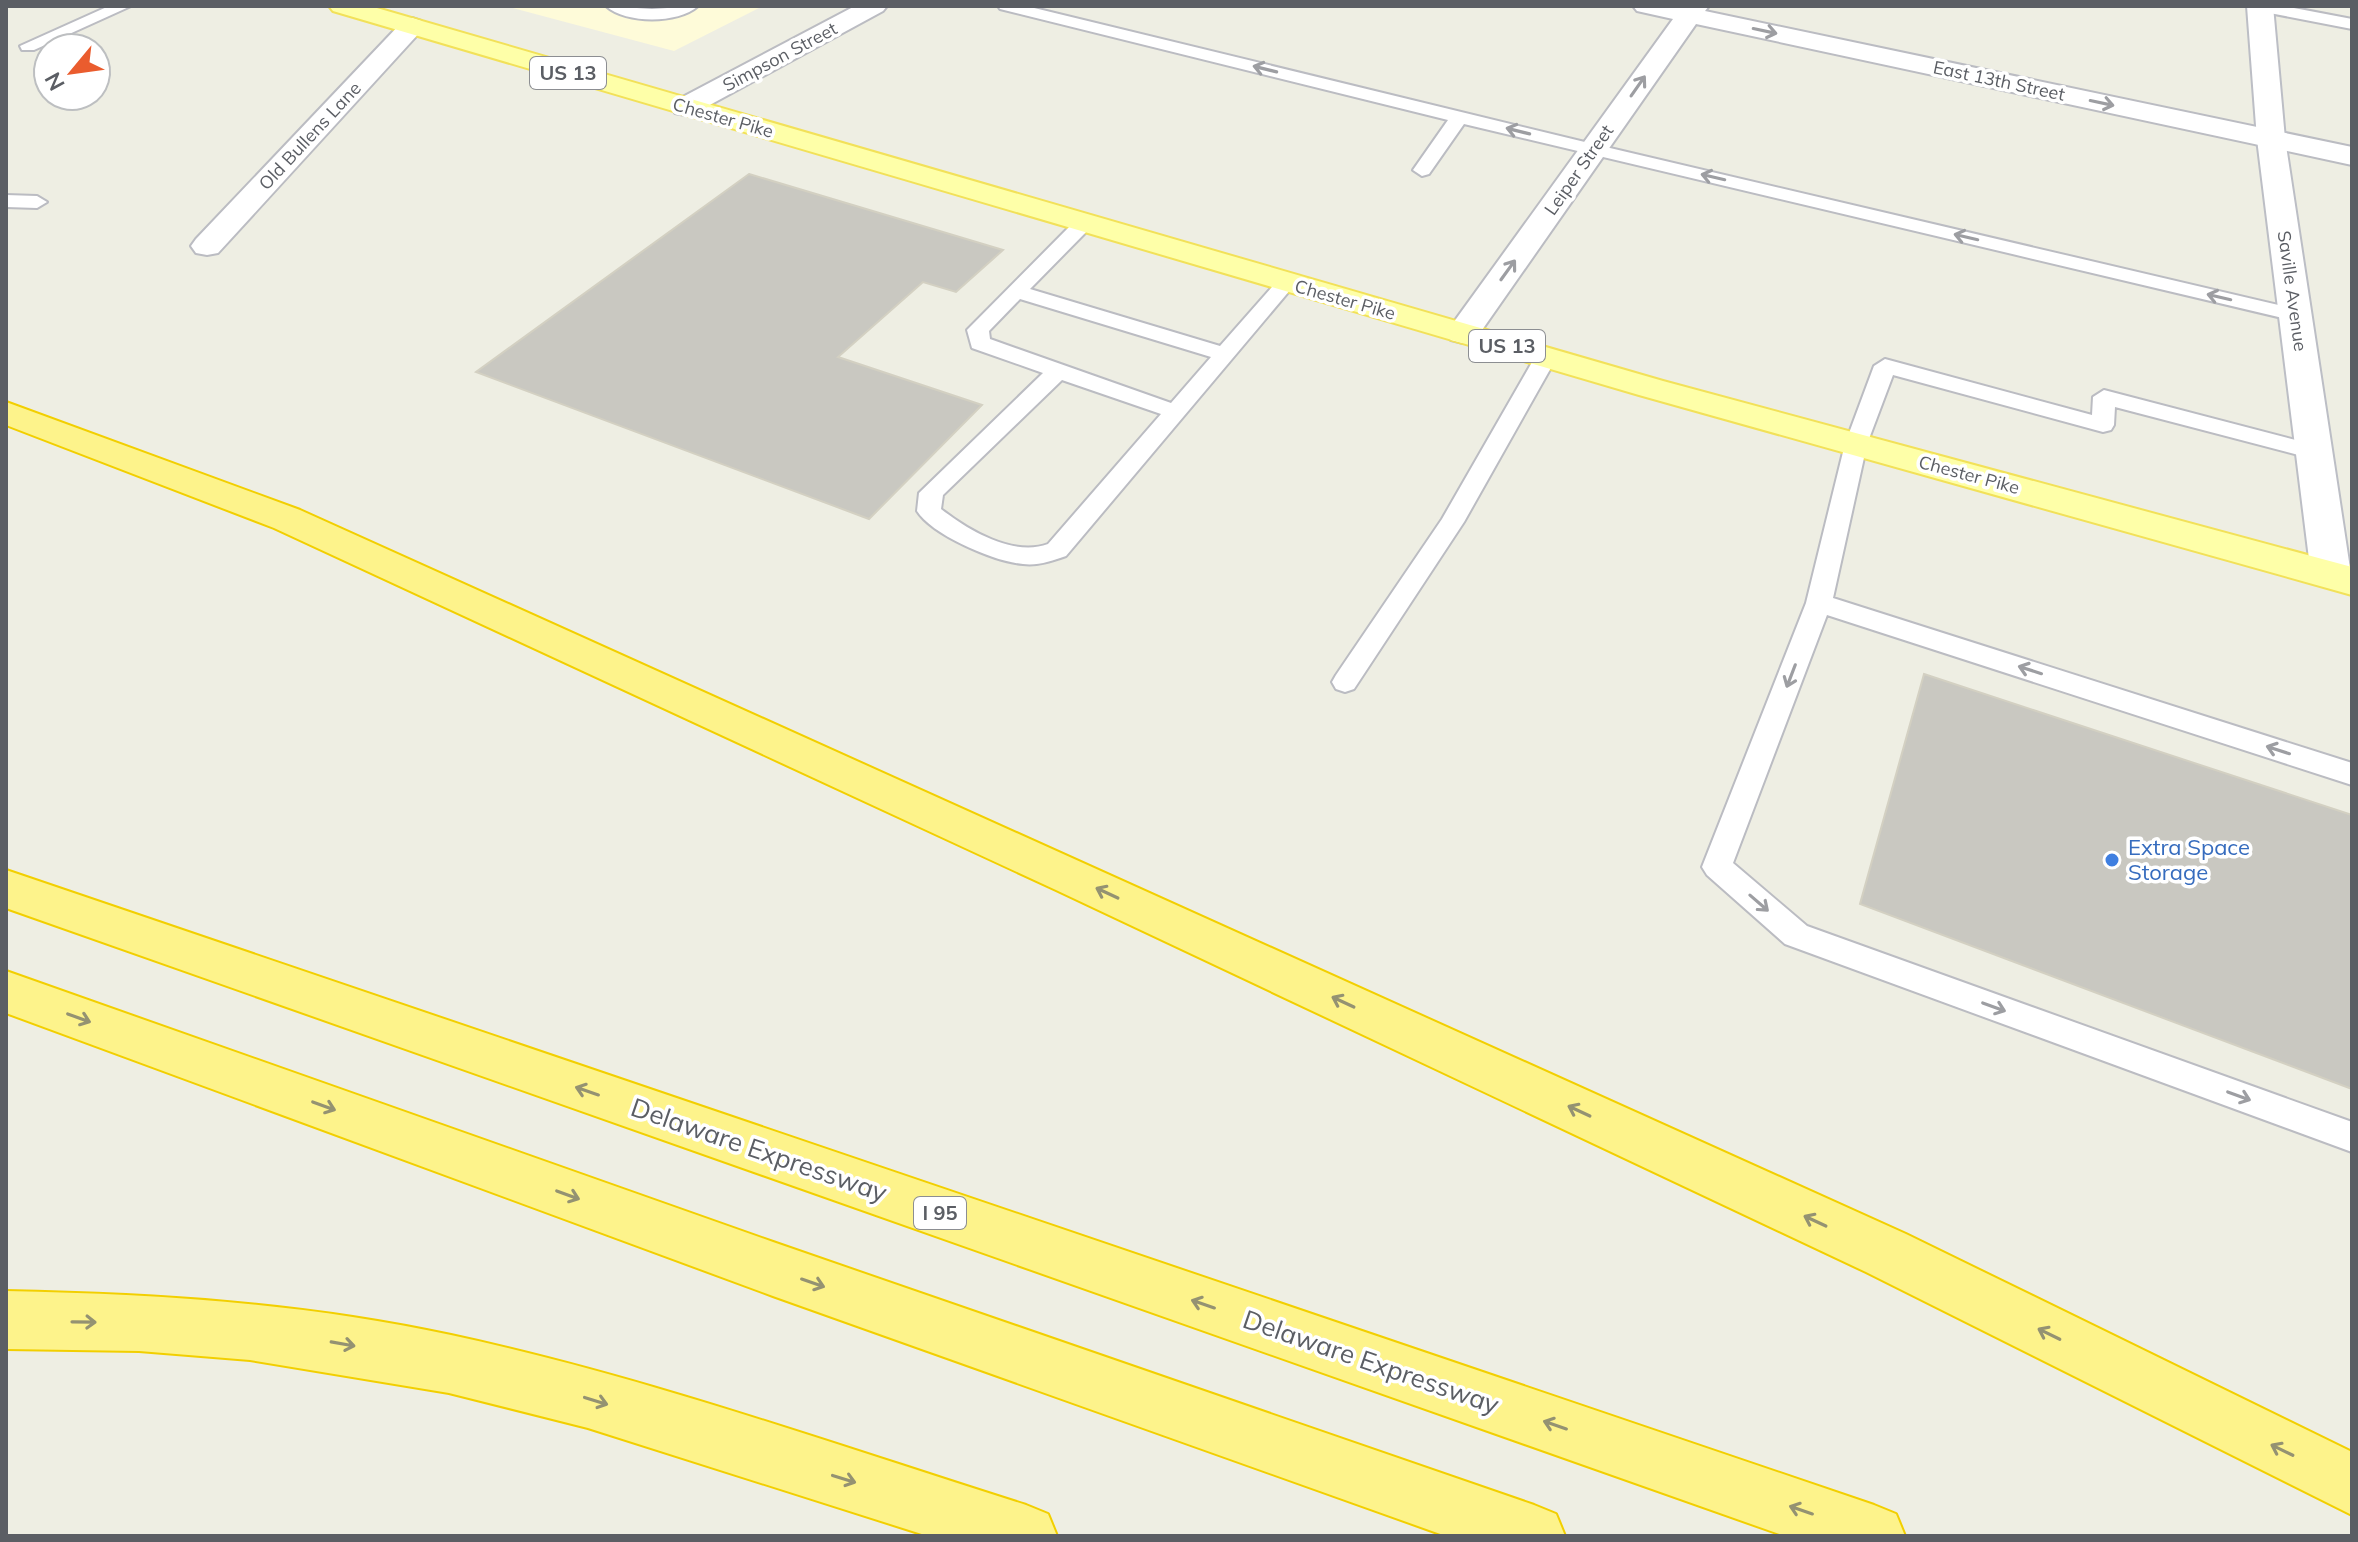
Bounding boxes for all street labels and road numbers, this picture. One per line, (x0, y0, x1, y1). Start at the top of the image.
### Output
street label: Simpson Street (719, 17, 841, 96)
street label: East 13th Street (1931, 55, 2067, 106)
road number: US 13 (530, 57, 606, 89)
street label: Old Bullens Lane (254, 77, 366, 195)
street label: Chester Pike (670, 92, 776, 143)
street label: Leiper Street (1539, 120, 1618, 219)
street label: Saville Avenue (2273, 229, 2312, 353)
street label: Chester Pike (1292, 274, 1398, 325)
road number: US 13 (1469, 330, 1545, 362)
street label: Chester Pike (1916, 450, 2022, 499)
street label: Delaware Expressway (627, 1090, 892, 1209)
road number: I 95 (914, 1197, 966, 1229)
street label: Delaware Expressway (1239, 1302, 1504, 1421)

